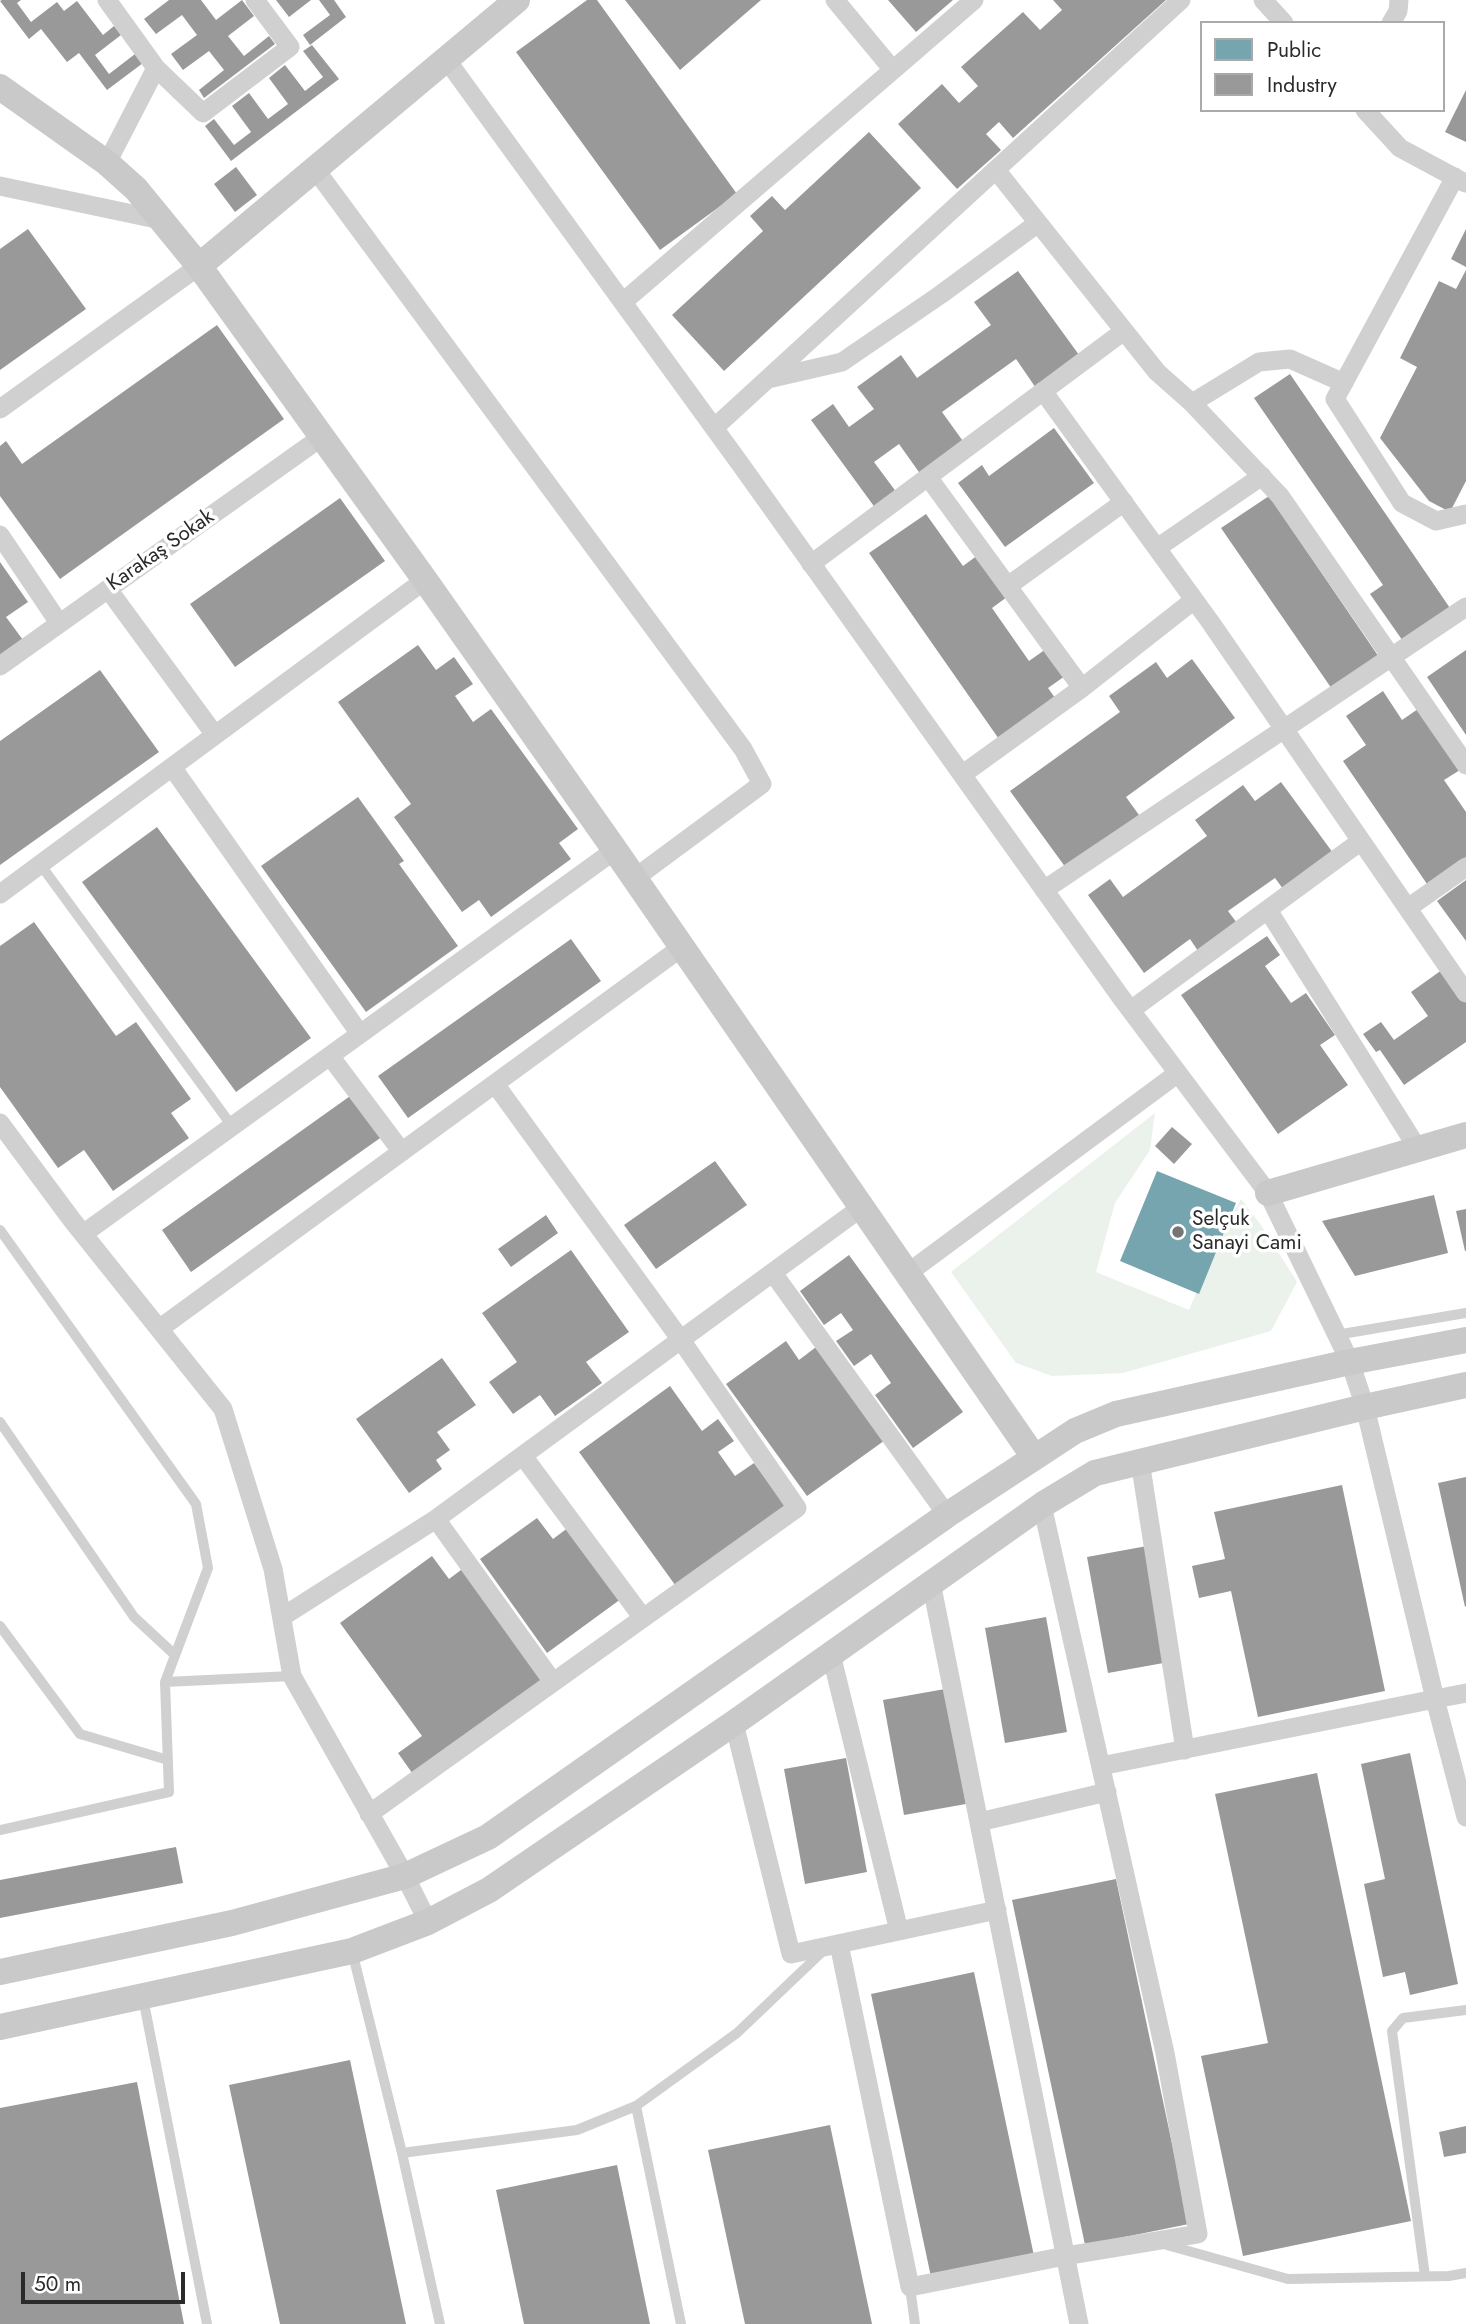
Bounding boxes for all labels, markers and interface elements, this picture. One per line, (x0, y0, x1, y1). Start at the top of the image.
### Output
legend (1200, 21, 1445, 112)
text: Public (1267, 35, 1321, 65)
text: Industry (1267, 70, 1337, 100)
street label: Karakaş Sokak (103, 505, 219, 597)
place label: Selçuk Sanayi Cami (1192, 1207, 1302, 1257)
marker: Selçuk Sanayi Cami (1170, 1224, 1186, 1240)
scale bar (24, 2258, 189, 2302)
text: 50 m (34, 2269, 81, 2299)

